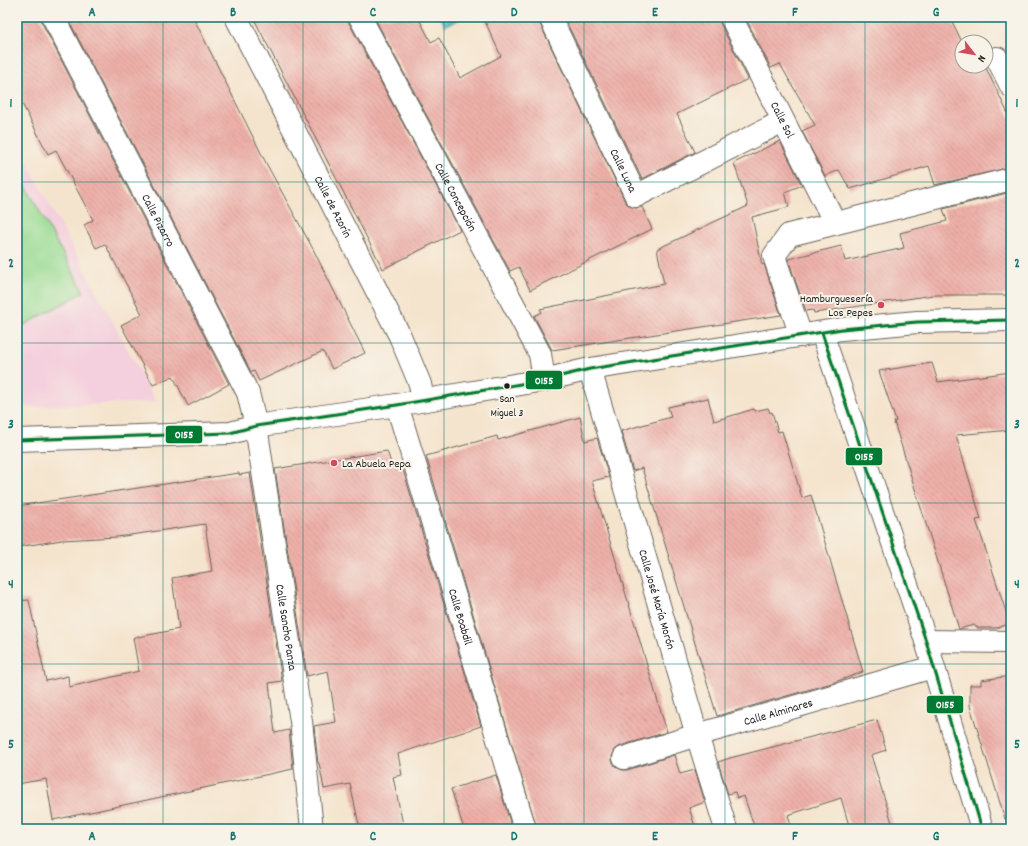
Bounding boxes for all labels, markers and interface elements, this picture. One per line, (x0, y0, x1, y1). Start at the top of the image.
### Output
text: A (88, 4, 96, 23)
text: B (230, 4, 236, 23)
text: C (370, 4, 377, 23)
text: D (511, 4, 518, 23)
text: E (652, 4, 659, 23)
text: F (792, 4, 798, 23)
text: G (933, 4, 940, 23)
north arrow (954, 34, 994, 74)
text: N (972, 52, 989, 65)
text: 1 (10, 95, 13, 114)
text: 1 (1016, 95, 1019, 114)
street label: Calle Sol (765, 99, 798, 142)
street label: Calle Luna (605, 146, 640, 196)
street label: Calle Concepción (429, 160, 480, 235)
street label: Calle de Azorín (309, 173, 355, 242)
street label: Calle Pizarro (136, 192, 178, 250)
text: 2 (8, 255, 14, 274)
text: 2 (1014, 255, 1020, 274)
place label: Hamburguesería Los Pepes (800, 291, 873, 322)
marker: Hamburguesería Los Pepes (876, 300, 886, 310)
line badge: 0155 (525, 370, 563, 390)
text: 0155 (535, 374, 553, 390)
marker: San Miguel 3 (502, 381, 512, 391)
place label: San Miguel 3 (491, 392, 524, 422)
text: 3 (8, 416, 14, 435)
text: 3 (1014, 416, 1020, 435)
line badge: 0155 (165, 425, 203, 444)
text: 0155 (175, 428, 193, 444)
line badge: 0155 (845, 447, 883, 466)
text: 0155 (855, 450, 873, 466)
place label: La Abuela Pepa (342, 456, 411, 473)
marker: La Abuela Pepa (329, 458, 339, 468)
street label: Calle José María Morón (633, 548, 679, 652)
text: 4 (8, 576, 14, 595)
text: 4 (1014, 576, 1020, 595)
street label: Calle Sancho Panza (270, 583, 300, 672)
street label: Calle Boabdil (443, 587, 476, 647)
street label: Calle Alminares (742, 695, 815, 731)
line badge: 0155 (926, 695, 964, 714)
text: 0155 (936, 698, 954, 714)
text: 5 (8, 736, 14, 755)
text: 5 (1014, 736, 1020, 755)
text: A (88, 828, 96, 846)
text: B (230, 828, 236, 846)
text: C (370, 828, 377, 846)
text: D (511, 828, 518, 846)
text: E (652, 828, 659, 846)
text: F (792, 828, 798, 846)
text: G (933, 828, 940, 846)

